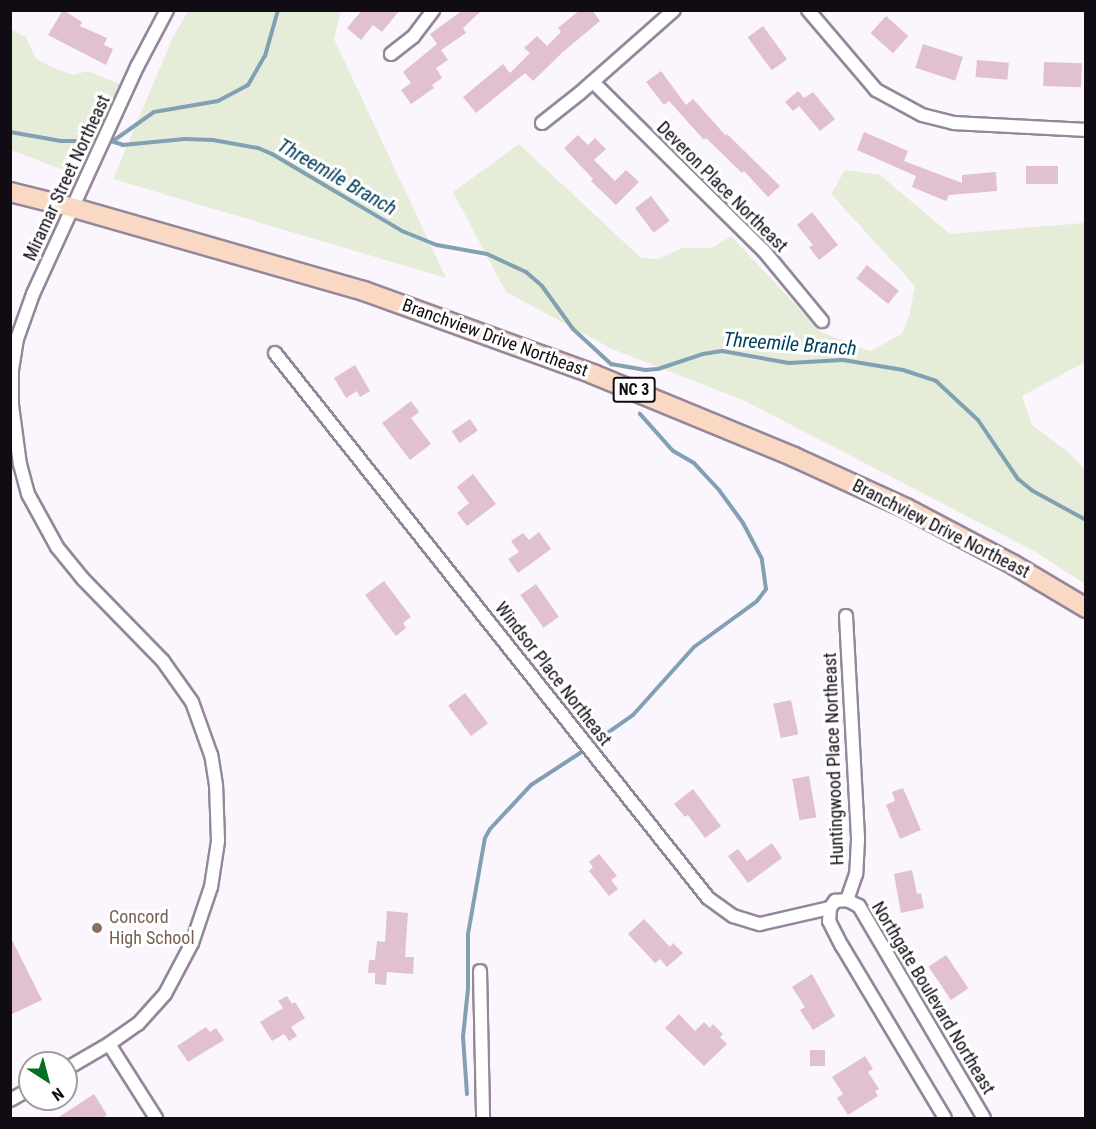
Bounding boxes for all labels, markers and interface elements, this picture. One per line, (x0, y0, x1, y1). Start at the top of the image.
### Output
street label: Miramar Street Northeast (19, 92, 115, 264)
street label: Deveron Place Northeast (652, 117, 792, 257)
water label: Threemile Branch (273, 133, 401, 221)
street label: Branchview Drive Northeast (399, 294, 591, 382)
water label: Threemile Branch (722, 327, 858, 361)
road number: NC 3 (612, 377, 656, 403)
street label: Branchview Drive Northeast (849, 475, 1033, 583)
street label: Windsor Place Northeast (490, 598, 616, 750)
street label: Huntingwood Place Northeast (819, 652, 849, 866)
street label: Northgate Boulevard Northeast (867, 898, 999, 1098)
place label: Concord High School (109, 907, 195, 950)
marker: Concord High School (90, 921, 104, 935)
north arrow (18, 1051, 78, 1111)
text: N (48, 1084, 67, 1105)

